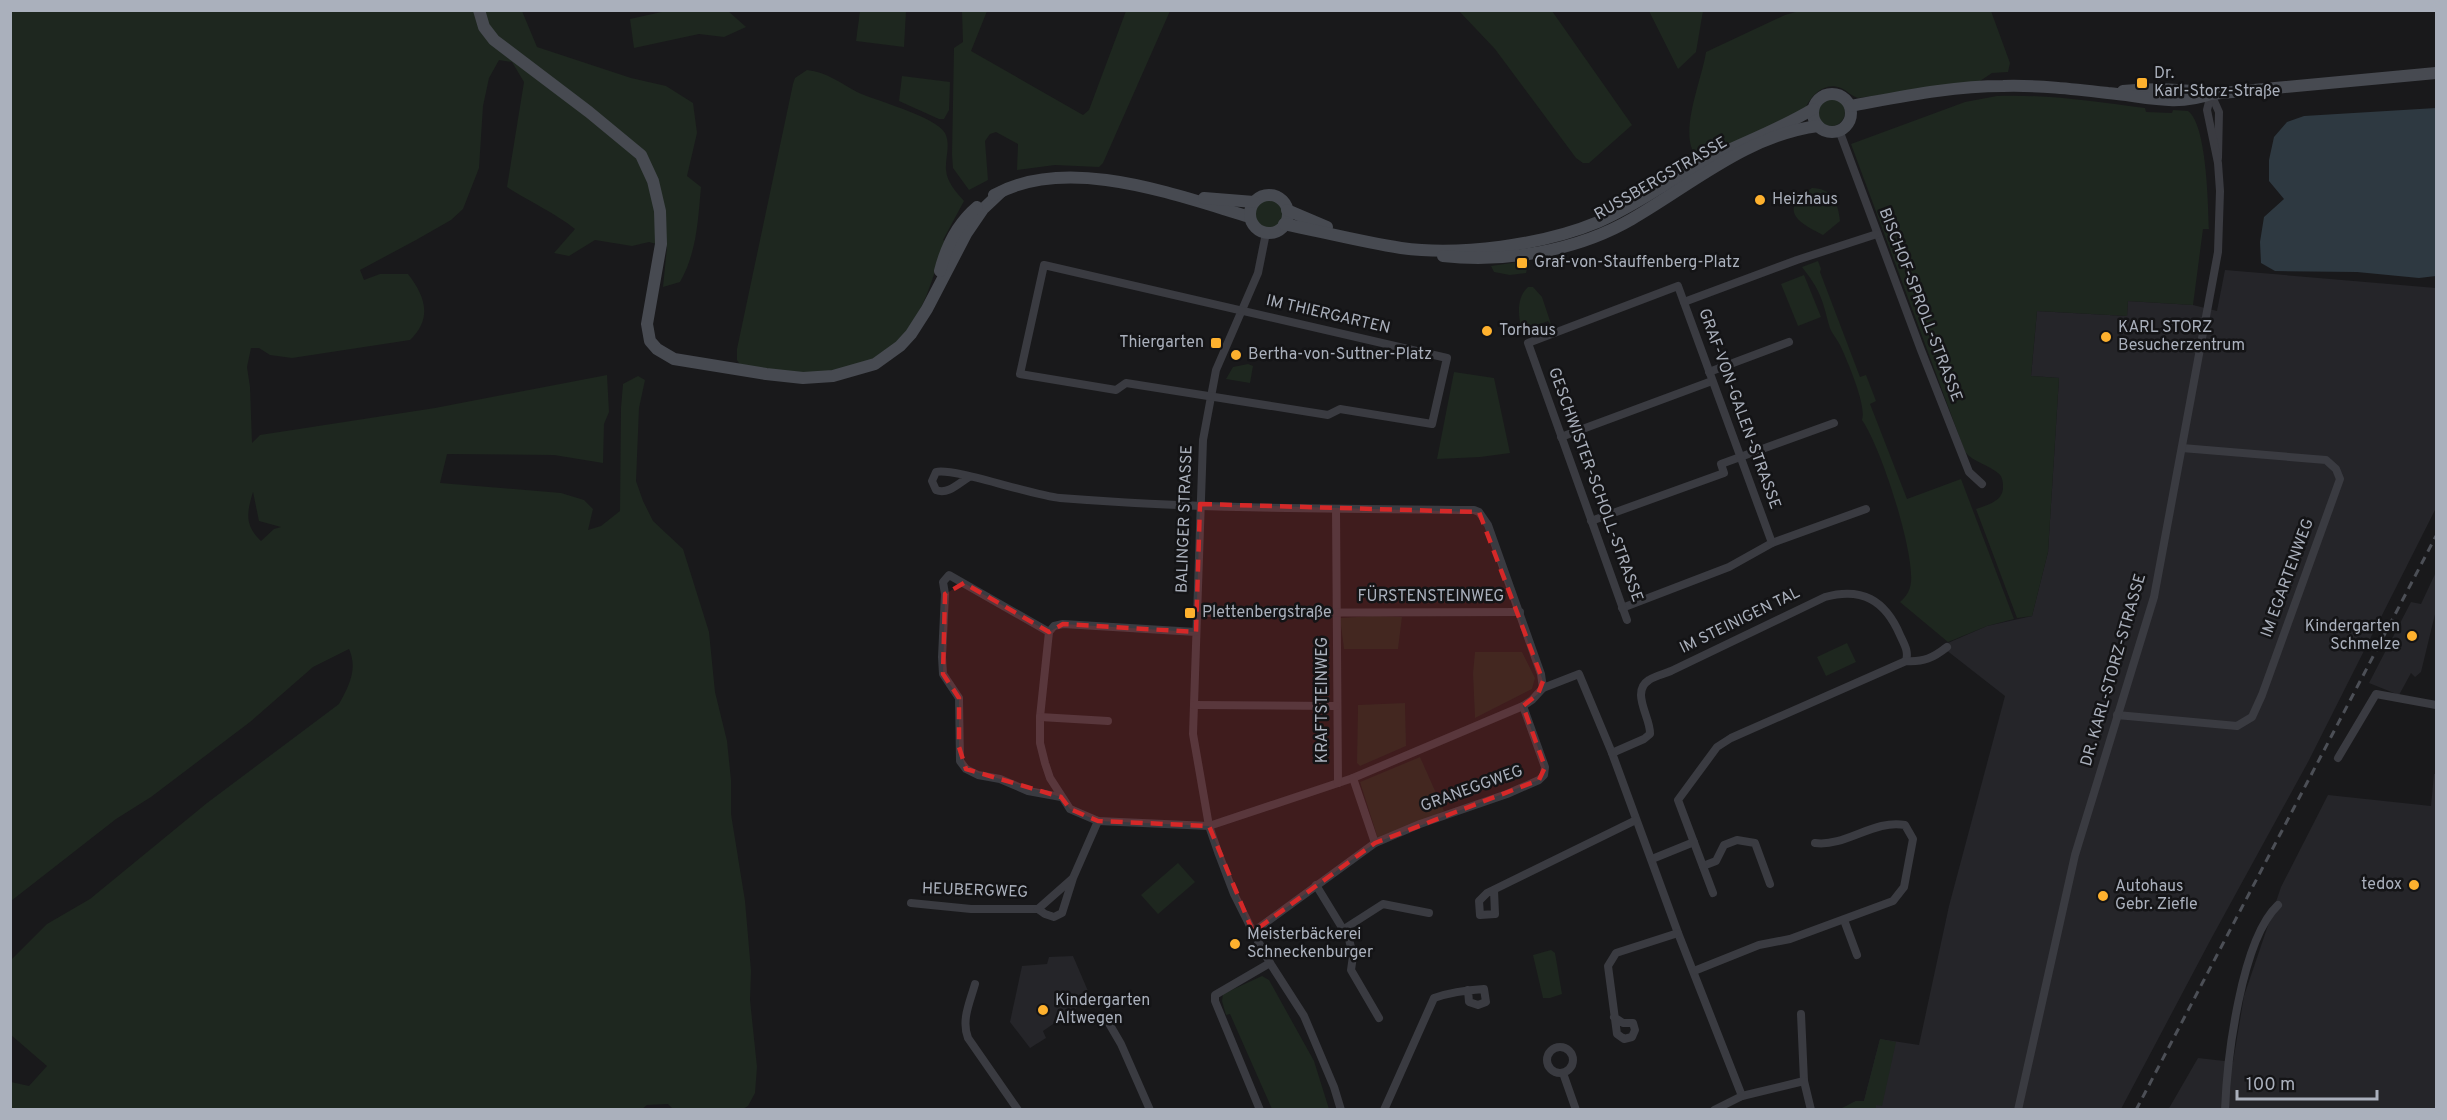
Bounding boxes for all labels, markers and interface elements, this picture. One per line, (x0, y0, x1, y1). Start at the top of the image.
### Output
place label: Dr. Karl-Storz-Straße (2154, 64, 2280, 102)
marker: Dr. Karl-Storz-Straße (2135, 76, 2149, 90)
street label: RUSSBERGSTRASSE (1591, 133, 1731, 225)
place label: Heizhaus (1772, 190, 1838, 210)
marker: Heizhaus (1753, 193, 1767, 207)
street label: BISCHOF-SPROLL-STRASSE (1874, 205, 1966, 405)
place label: Graf-von-Stauffenberg-Platz (1534, 253, 1740, 273)
marker: Graf-von-Stauffenberg-Platz (1515, 256, 1529, 270)
street label: IM THIERGARTEN (1264, 291, 1392, 339)
street label: GRAF-VON-GALEN-STRASSE (1693, 306, 1785, 512)
place label: KARL STORZ Besucherzentrum (2118, 318, 2245, 356)
place label: Torhaus (1499, 321, 1556, 341)
marker: Torhaus (1480, 324, 1494, 338)
marker: KARL STORZ Besucherzentrum (2099, 330, 2113, 344)
place label: Thiergarten (1119, 333, 1204, 353)
marker: Thiergarten (1209, 336, 1223, 350)
place label: Bertha-von-Suttner-Platz (1248, 345, 1432, 365)
marker: Bertha-von-Suttner-Platz (1229, 348, 1243, 362)
street label: GESCHWISTER-SCHOLL-STRASSE (1543, 365, 1647, 605)
street label: BALINGER STRASSE (1172, 445, 1198, 593)
street label: IM EGARTENWEG (2257, 516, 2319, 640)
street label: DR. KARL-STORZ-STRASSE (2077, 571, 2151, 769)
street label: IM STEINIGEN TAL (1677, 583, 1803, 659)
street label: FÜRSTENSTEINWEG (1358, 585, 1504, 607)
place label: Plettenbergstraße (1202, 603, 1332, 623)
marker: Plettenbergstraße (1183, 606, 1197, 620)
place label: Kindergarten Schmelze (2305, 617, 2400, 655)
marker: Kindergarten Schmelze (2405, 629, 2419, 643)
street label: KRAFTSTEINWEG (1313, 637, 1333, 763)
street label: GRANEGGWEG (1418, 761, 1526, 817)
place label: tedox (2361, 875, 2402, 895)
place label: Autohaus Gebr. Ziefle (2115, 877, 2198, 915)
marker: tedox (2407, 878, 2421, 892)
street label: HEUBERGWEG (921, 879, 1029, 903)
marker: Autohaus Gebr. Ziefle (2096, 889, 2110, 903)
place label: Meisterbäckerei Schneckenburger (1247, 925, 1373, 963)
marker: Meisterbäckerei Schneckenburger (1228, 937, 1242, 951)
place label: Kindergarten Altwegen (1055, 991, 1150, 1029)
marker: Kindergarten Altwegen (1036, 1003, 1050, 1017)
scale bar (2237, 1063, 2376, 1101)
text: 100 m (2246, 1074, 2295, 1097)

